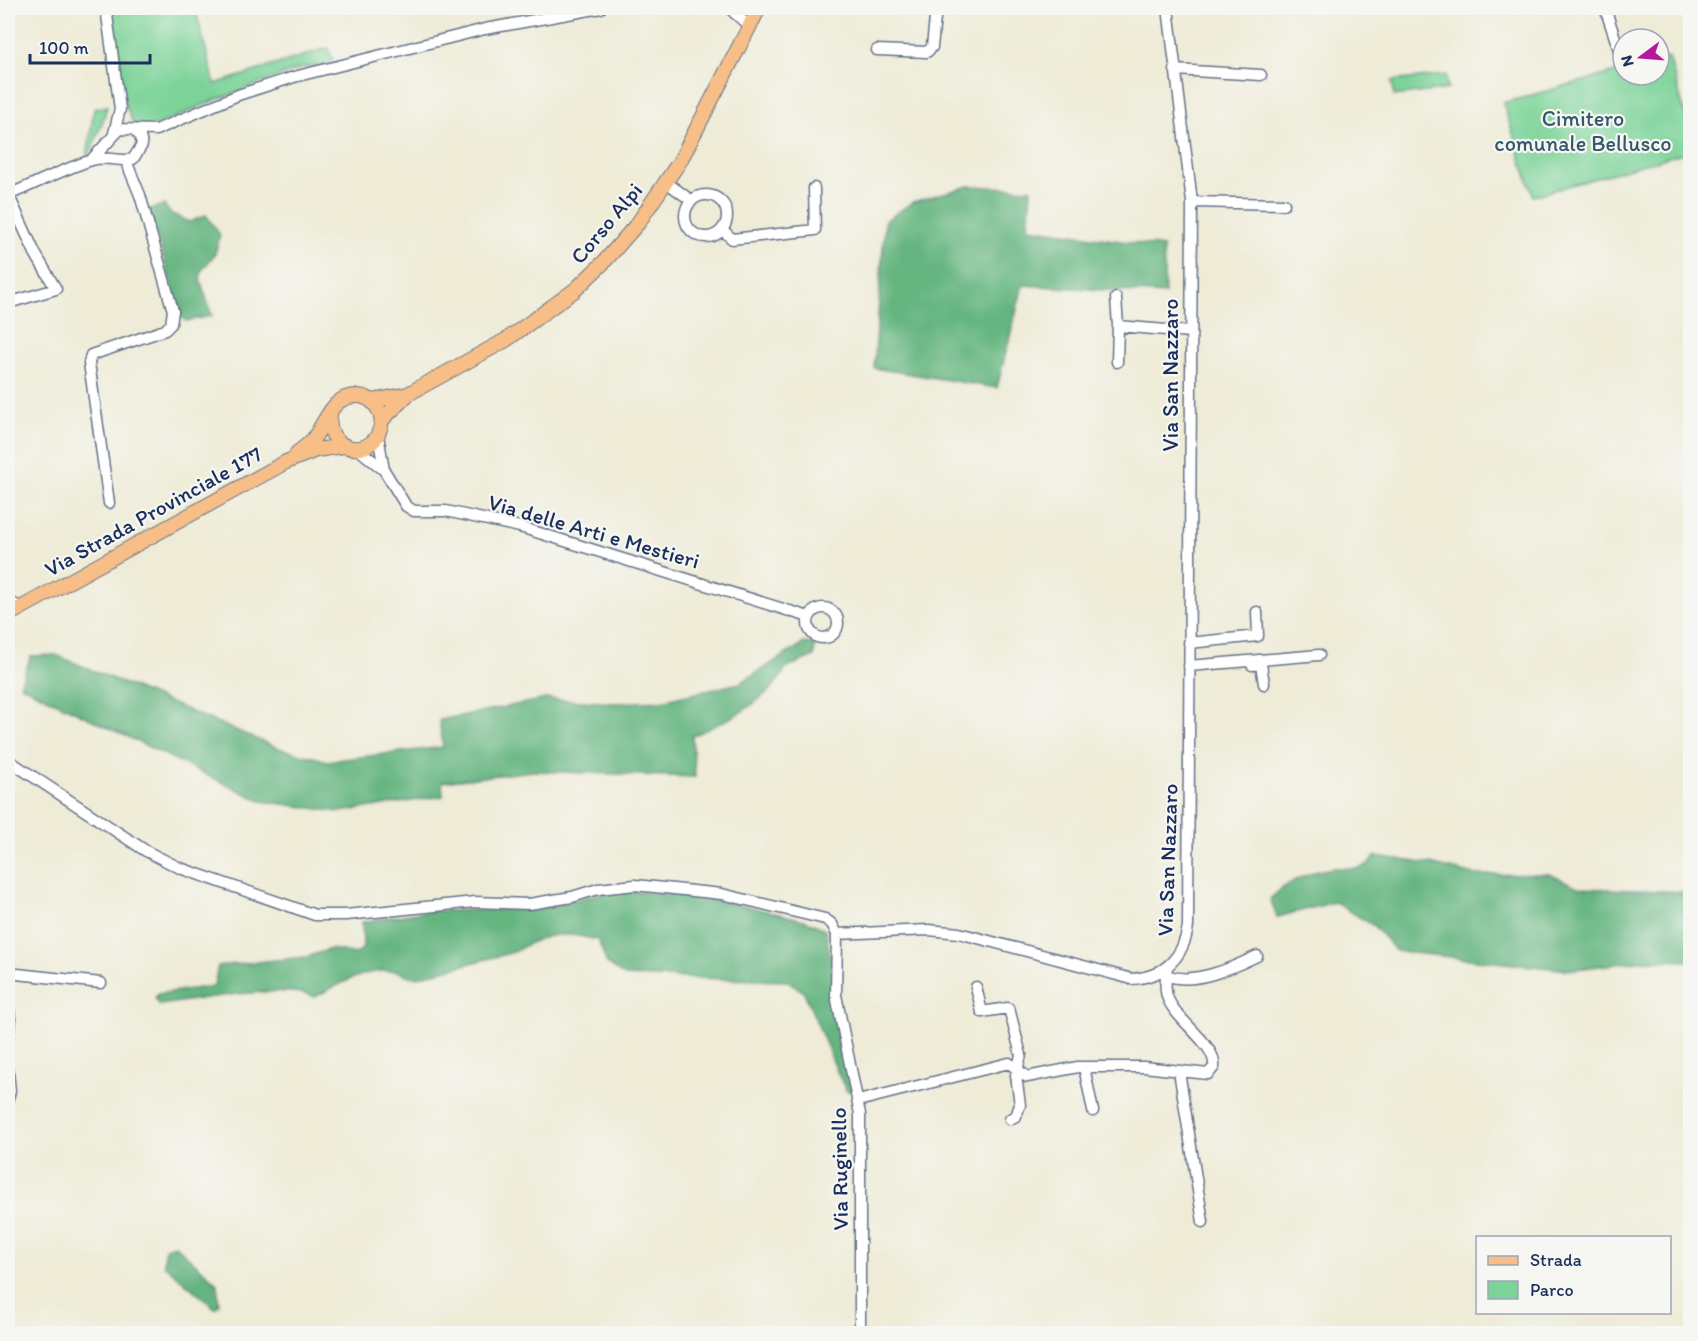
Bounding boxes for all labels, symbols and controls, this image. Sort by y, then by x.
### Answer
scale bar [30,27,150,65]
north arrow [1611,27,1671,87]
text: 100 m [39,37,89,59]
text: N [1616,53,1638,69]
park label: Cimitero comunale Bellusco [1494,105,1672,157]
street label: Corso Alpi [565,177,648,269]
street label: Via San Nazzaro [1157,299,1184,451]
street label: Via Strada Provinciale 177 [40,440,267,582]
street label: Via delle Arti e Mestieri [485,488,703,575]
street label: Via San Nazzaro [1151,783,1184,937]
street label: Via Ruginello [825,1107,854,1231]
legend [1476,1236,1671,1314]
text: Strada [1530,1249,1582,1271]
text: Parco [1530,1279,1574,1301]

